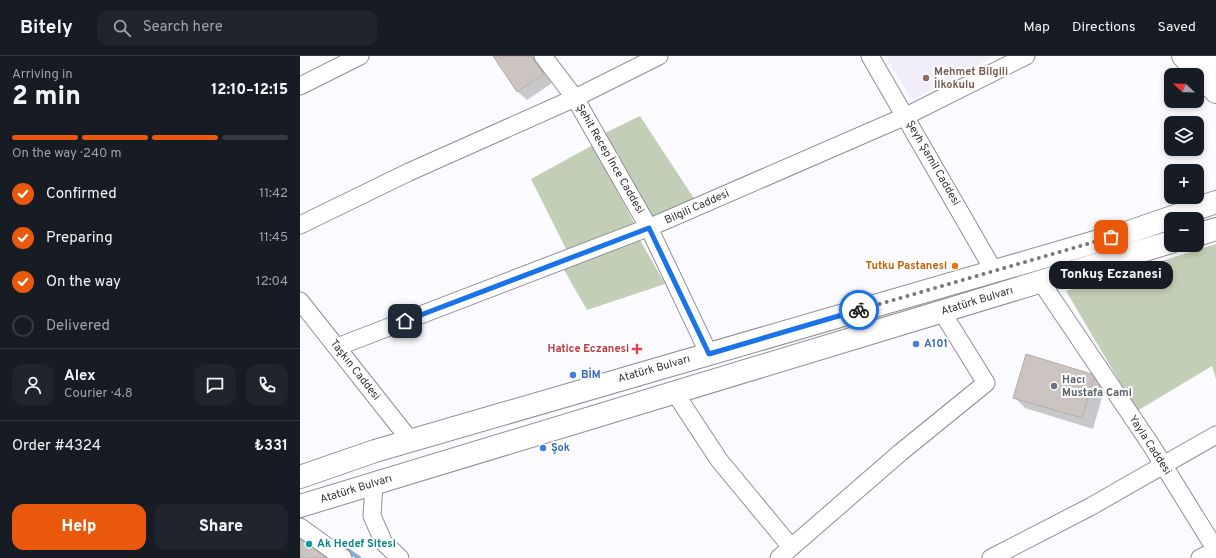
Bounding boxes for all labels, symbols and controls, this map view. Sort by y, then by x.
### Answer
search box [97,10,377,46]
text: Bitely [20,16,73,40]
icon: search [111,17,133,39]
text: Search here [143,18,223,37]
text: Map [1024,19,1050,36]
text: Directions [1072,19,1136,36]
text: Saved [1158,19,1196,36]
place label: Mehmet Bilgili İlkokulu [934,65,1008,92]
text: Arriving in [12,67,73,83]
north arrow [1164,68,1204,108]
map controls [1164,68,1204,252]
marker: Mehmet Bilgili İlkokulu [921,73,931,83]
text: 2 min [12,81,81,114]
text: 12:10–12:15 [211,81,288,100]
street label: Şehit Recep İnce Caddesi [573,101,648,216]
button: layers [1164,116,1204,156]
street label: Şeyh Şamil Caddesi [903,118,963,208]
text: On the way · 240 m [12,146,121,162]
button: + [1164,164,1204,204]
icon: check [12,183,34,205]
text: Confirmed [46,185,117,204]
text: 11:42 [259,186,288,202]
street label: Bilgili Caddesi [662,187,732,227]
button: − [1164,212,1204,252]
pin [1094,220,1128,254]
icon: bag [1100,226,1122,248]
icon: check [12,227,34,249]
text: Preparing [46,229,113,248]
text: 11:45 [259,230,288,246]
place label: Tutku Pastanesi [866,259,947,273]
marker: Tutku Pastanesi [950,261,960,271]
callout: Tonkuş Eczanesi [1049,261,1173,289]
text: Tonkuş Eczanesi [1060,267,1162,283]
icon: check [12,271,34,293]
text: On the way [46,273,121,292]
text: 12:04 [256,274,288,290]
street label: Atatürk Bulvarı [939,283,1015,319]
courier [839,290,879,330]
icon: bike [848,299,870,321]
pin [388,304,422,338]
icon: home [394,310,416,332]
text: Delivered [46,317,110,336]
street label: Taşkın Caddesi [327,337,383,403]
place label: A101 [924,337,948,351]
marker: A101 [911,339,921,349]
place label: Hatice Eczanesi [547,342,629,356]
marker: Hatice Eczanesi [632,344,642,354]
street label: Atatürk Bulvarı [616,352,692,386]
button: person [12,364,54,406]
button: chat [194,364,236,406]
button: phone [246,364,288,406]
text: Alex [64,367,96,386]
place label: BİM [581,367,601,382]
marker: BİM [568,370,578,380]
place label: Hacı Mustafa Cami [1062,373,1132,400]
marker: Hacı Mustafa Cami [1049,381,1059,391]
text: Courier · 4.8 [64,386,133,402]
street label: Yayla Caddesi [1126,413,1174,477]
text: Order #4324 [12,437,101,456]
text: ₺331 [254,437,288,456]
place label: Şok [551,441,570,455]
marker: Şok [538,443,548,453]
street label: Atatürk Bulvarı [318,471,394,507]
button: Help [12,504,146,550]
button: Share [154,504,288,550]
place label: Ak Hedef Sitesi [317,537,396,551]
marker: Ak Hedef Sitesi [304,539,314,549]

